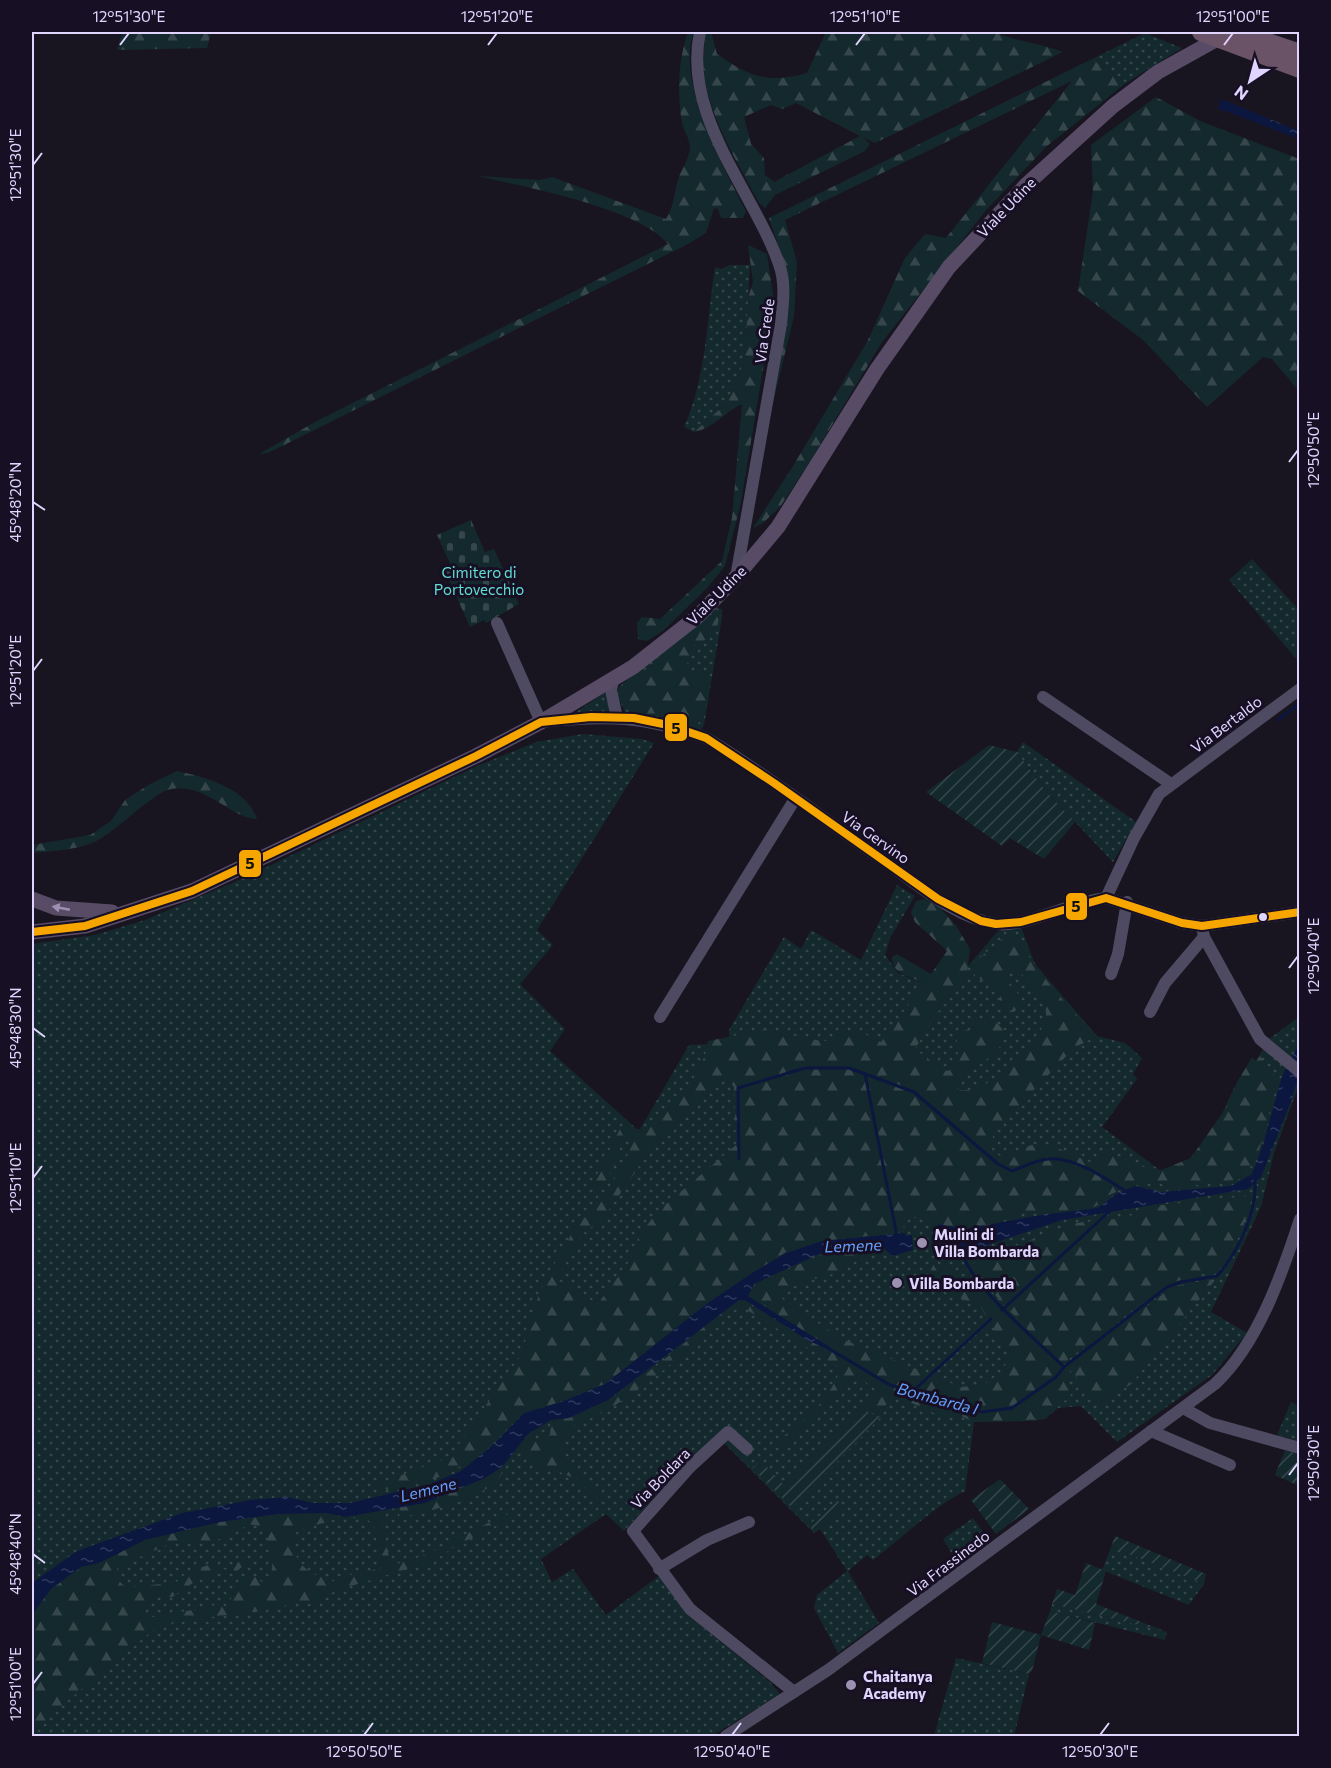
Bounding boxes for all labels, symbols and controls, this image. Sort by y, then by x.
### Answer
text: 12°51'30"E [93,7,165,25]
text: 12°51'20"E [461,7,533,25]
text: 12°51'10"E [830,7,900,25]
text: 12°51'00"E [1196,7,1270,25]
north arrow [1220,51,1280,111]
text: N [1230,82,1251,105]
text: 12°51'30"E [6,129,24,201]
street label: Viale Udine [973,173,1039,241]
street label: Via Crede [751,297,777,365]
text: 12°50'50"E [1304,412,1322,488]
text: 45°48'20"N [6,462,24,542]
street label: Viale Udine [683,562,749,628]
park label: Cimitero di Portovecchio [434,563,524,598]
text: 12°51'20"E [6,635,24,707]
street label: Via Bertaldo [1187,692,1265,756]
line badge: 5 [664,713,688,742]
text: 5 [671,718,681,737]
street label: Via Gervino [839,807,913,867]
line badge: 5 [238,849,262,878]
text: 5 [245,853,255,872]
line badge: 5 [1065,892,1088,921]
text: 5 [1071,896,1081,915]
one-way arrow [51,904,70,913]
unlabelled marker [1257,911,1269,923]
text: 12°50'40"E [1304,918,1322,994]
text: 45°48'30"N [6,987,24,1069]
text: 12°51'10"E [6,1143,24,1213]
place label: Mulini di Villa Bombarda [934,1225,1039,1260]
water label: Lemene [824,1234,883,1255]
marker: Mulini di Villa Bombarda [915,1236,929,1250]
place label: Villa Bombarda [909,1274,1014,1292]
marker: Villa Bombarda [890,1276,904,1290]
water label: Bombarda I [895,1378,981,1418]
text: 12°50'30"E [1304,1425,1322,1501]
street label: Via Boldara [627,1444,693,1512]
water label: Lemene [398,1473,459,1505]
text: 45°48'40"N [6,1513,24,1595]
street label: Via Frassinedo [903,1526,993,1600]
text: 12°51'00"E [6,1647,24,1721]
place label: Chaitanya Academy [863,1667,933,1702]
marker: Chaitanya Academy [844,1678,858,1692]
text: 12°50'50"E [326,1742,402,1760]
text: 12°50'40"E [694,1742,770,1760]
text: 12°50'30"E [1062,1742,1138,1760]

